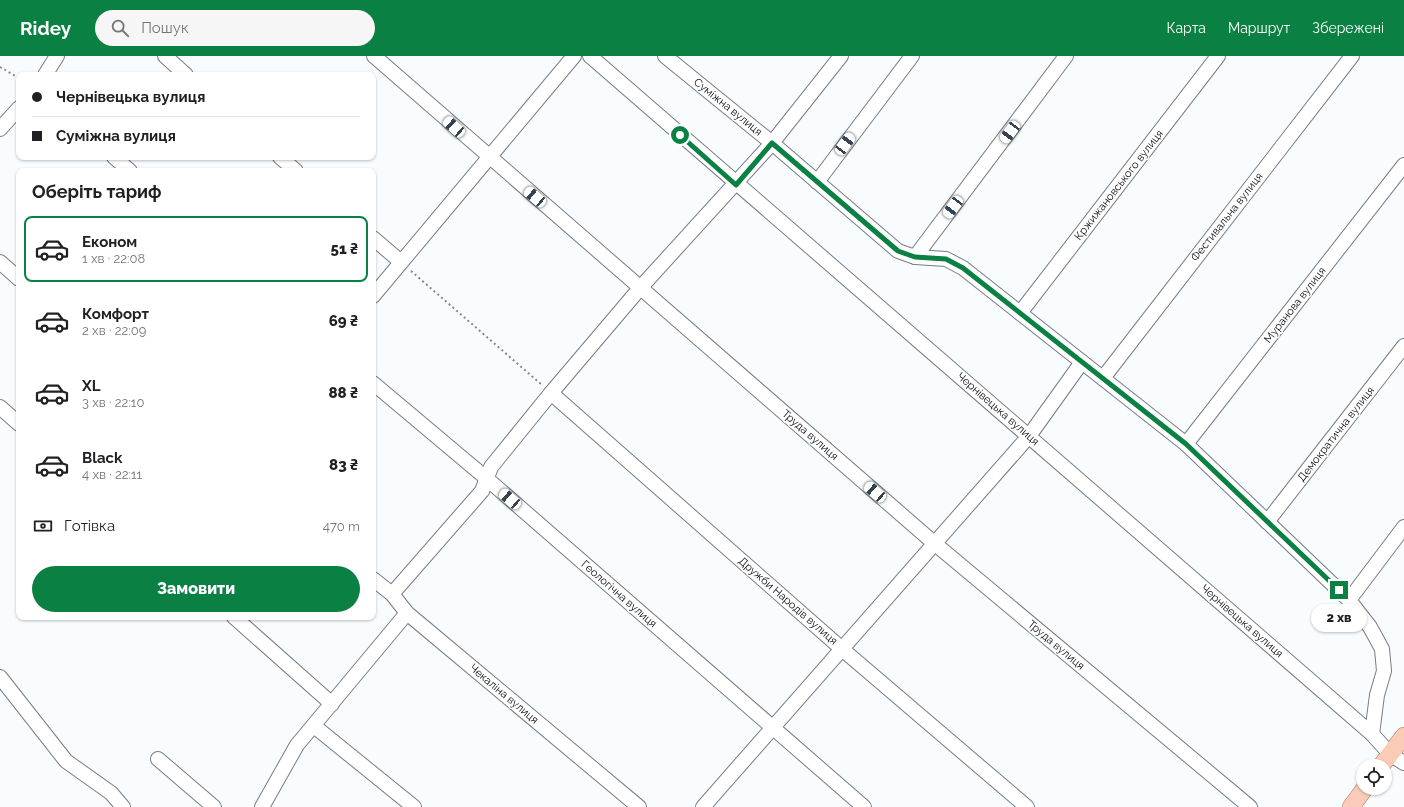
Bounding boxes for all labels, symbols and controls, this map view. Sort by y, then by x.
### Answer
search box [95,10,375,46]
text: Ridey [20,17,71,39]
icon: search [109,17,131,39]
text: Пошук [141,19,189,37]
text: Карта [1167,20,1206,36]
text: Маршрут [1228,20,1290,36]
text: Збережені [1312,20,1384,36]
street label: Суміжна вулиця [691,75,765,139]
text: Чернівецька вулиця [56,88,205,106]
car [441,115,467,139]
car [998,119,1022,145]
route start [671,126,689,144]
text: Суміжна вулиця [56,127,176,145]
street label: Кржижановського вулиця [1072,127,1166,243]
car [833,131,857,157]
street label: Фестивальна вулиця [1188,170,1266,264]
text: Оберіть тариф [32,181,162,202]
car [522,185,548,209]
car [941,194,965,220]
icon: car [34,231,70,267]
text: Економ [82,233,137,251]
text: 51 ₴ [331,240,358,258]
text: 1 хв · 22:08 [82,251,145,266]
street label: Муранова вулиця [1261,264,1329,346]
icon: car [34,303,70,339]
text: Комфорт [82,305,149,323]
text: 69 ₴ [329,312,358,330]
text: 2 хв · 22:09 [82,323,146,338]
street label: Чернівецька вулиця [954,370,1042,448]
icon: car [34,375,70,411]
text: XL [82,377,100,395]
text: 88 ₴ [329,384,358,402]
street label: Демократична вулиця [1295,384,1377,484]
text: 3 хв · 22:10 [82,395,144,410]
street label: Труда вулиця [779,407,841,463]
icon: car [34,447,70,483]
text: Black [82,449,122,467]
text: 83 ₴ [329,456,358,474]
text: 4 хв · 22:11 [82,467,142,482]
car [862,480,888,504]
car [497,487,523,511]
icon: cash [32,515,54,537]
text: Готівка [64,517,115,535]
text: 470 m [323,519,360,534]
street label: Дружби Народів вулиця [736,554,840,648]
street label: Геологічна вулиця [579,558,659,630]
button: Замовити [32,566,360,612]
route end [1330,581,1348,599]
street label: Чернівецька вулиця [1198,582,1286,660]
callout: 2 хв [1311,604,1367,632]
text: 2 хв [1326,610,1352,625]
street label: Труда вулиця [1025,617,1087,673]
street label: Чекаліна вулиця [467,661,541,727]
map controls [1356,759,1392,795]
button: locate [1356,759,1392,795]

